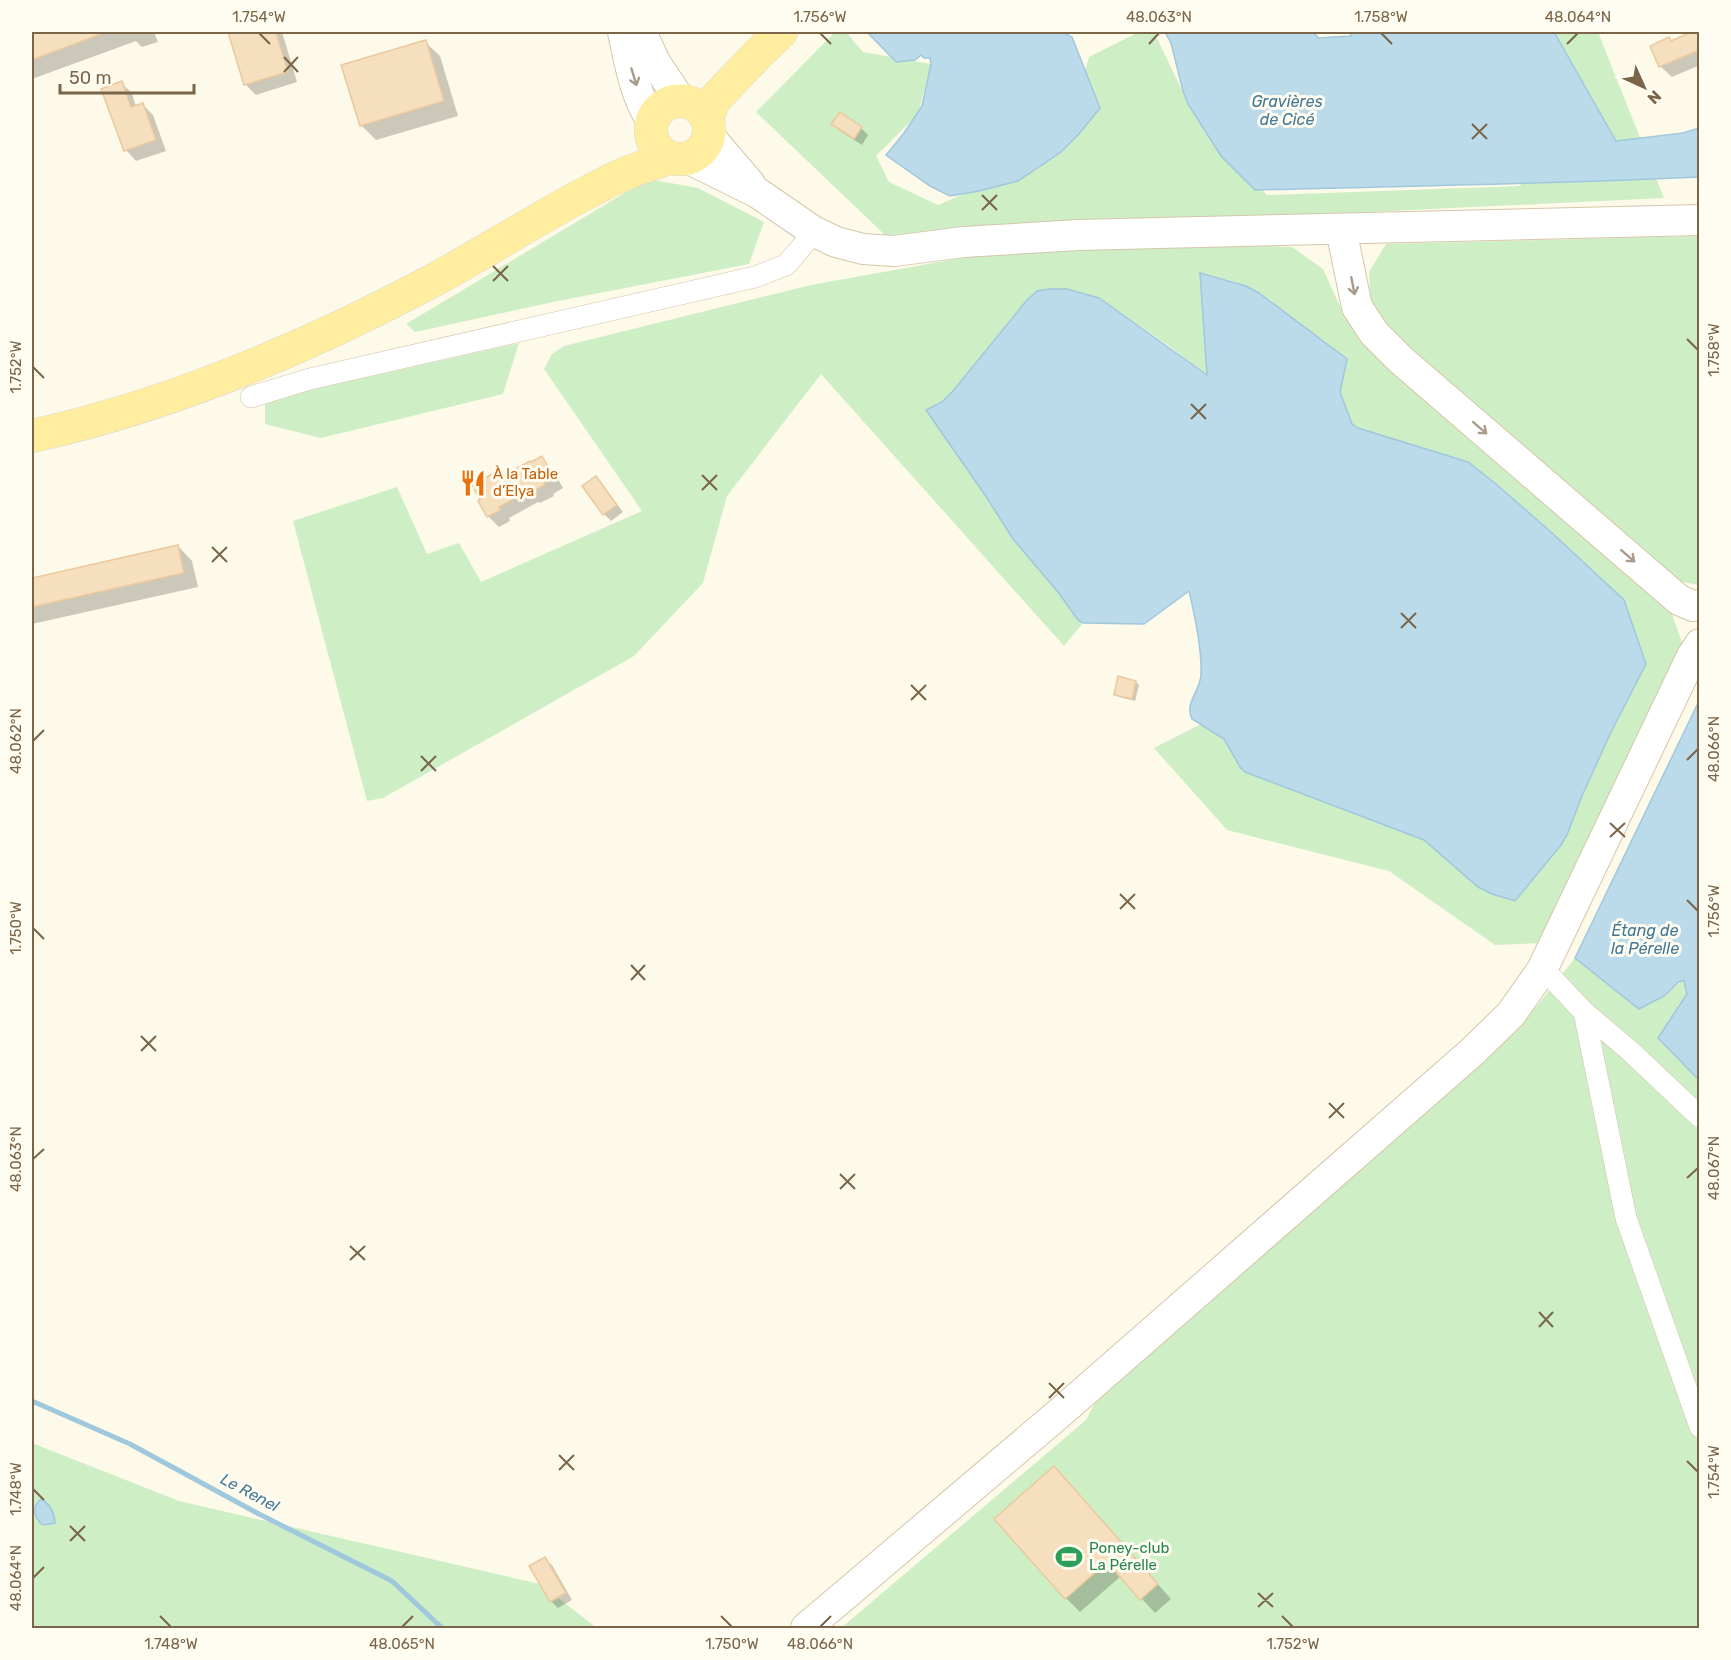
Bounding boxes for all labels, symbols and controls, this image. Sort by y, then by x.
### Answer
text: 1.754°W [232,8,286,26]
text: 1.756°W [793,8,847,26]
text: 48.063°N [1126,8,1192,26]
text: 1.758°W [1354,8,1408,26]
text: 48.064°N [1545,8,1611,26]
scale bar [60,57,194,95]
north arrow [1614,57,1674,117]
text: 50 m [69,67,112,89]
one-way arrow [629,67,640,86]
text: N [1643,86,1665,108]
water label: Gravières de Cicé [1251,92,1323,129]
one-way arrow [1348,276,1359,296]
text: 1.758°W [1705,323,1723,377]
text: 1.752°W [7,341,25,394]
one-way arrow [1472,421,1487,435]
place label: À la Table d’Elya [493,465,558,500]
restaurant icon: À la Table d’Elya [458,468,488,498]
one-way arrow [1620,549,1636,562]
text: 48.062°N [7,708,25,774]
text: 48.066°N [1705,716,1723,782]
text: 1.756°W [1705,884,1723,938]
text: 1.750°W [7,901,25,955]
water label: Étang de la Pérelle [1611,921,1679,958]
text: 48.063°N [7,1126,25,1192]
text: 48.067°N [1705,1136,1723,1200]
text: 1.754°W [1705,1445,1723,1499]
text: 1.748°W [7,1462,25,1516]
water label: Le Renel [217,1469,283,1516]
place label: Poney-club La Pérelle [1089,1539,1169,1574]
sports icon: Poney-club La Pérelle [1054,1542,1084,1572]
text: 48.064°N [7,1545,25,1611]
text: 1.748°W [144,1635,198,1653]
text: 48.065°N [369,1635,435,1653]
text: 1.750°W [705,1635,759,1653]
text: 48.066°N [787,1635,853,1653]
text: 1.752°W [1267,1635,1320,1653]

